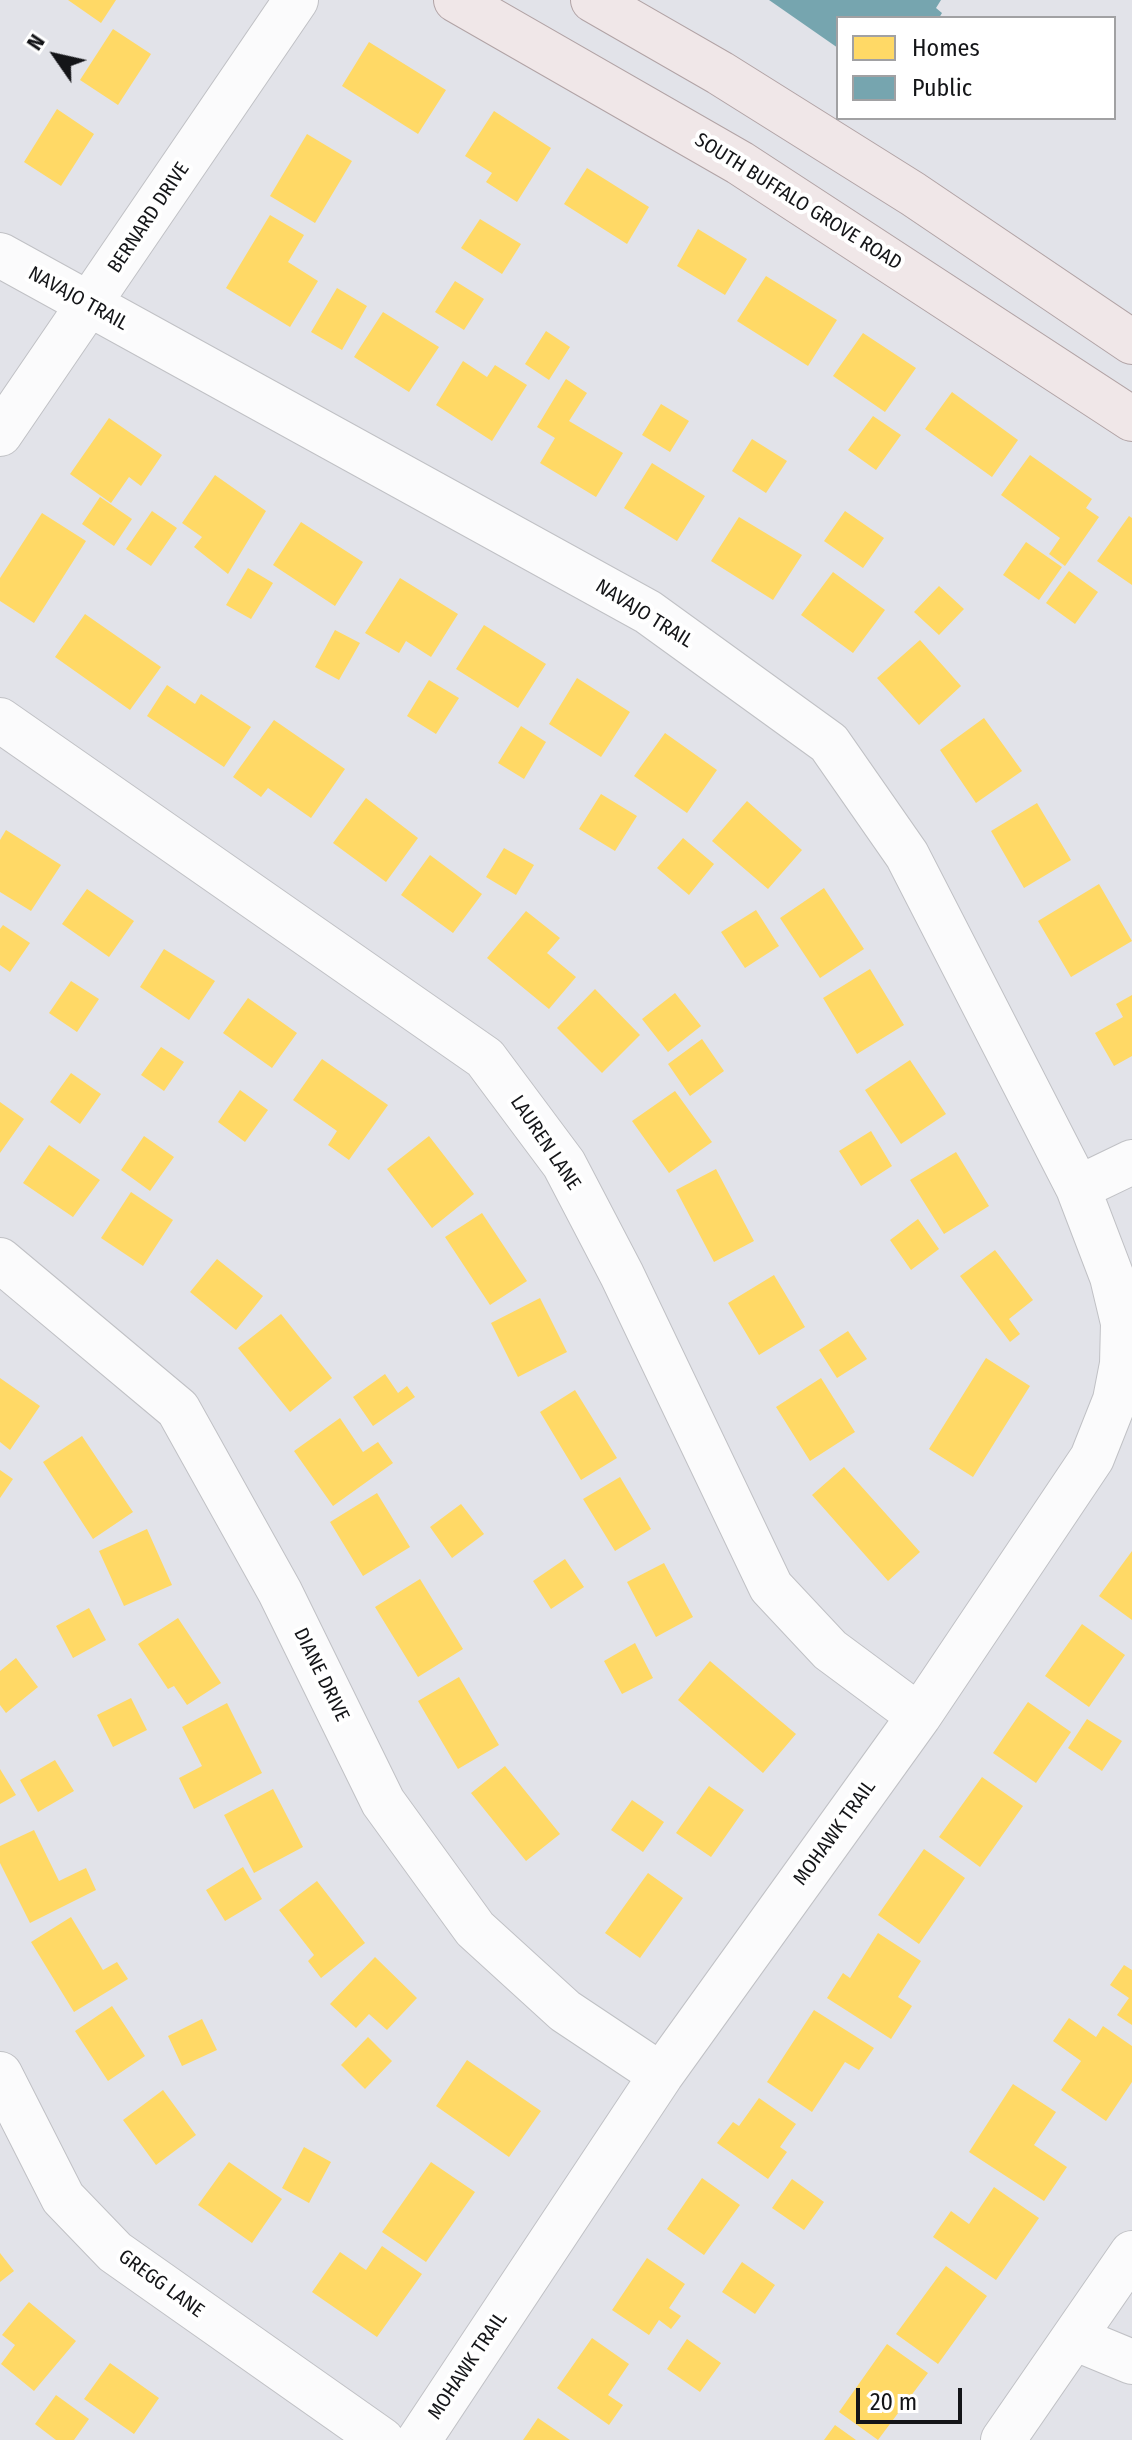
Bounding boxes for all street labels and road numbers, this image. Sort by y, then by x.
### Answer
street label: SOUTH BUFFALO GROVE ROAD [690,128,906,276]
street label: BERNARD DRIVE [103,158,195,278]
street label: NAVAJO TRAIL [24,262,132,336]
street label: NAVAJO TRAIL [591,575,697,653]
street label: LAUREN LANE [505,1091,585,1195]
street label: DIANE DRIVE [288,1624,354,1726]
street label: MOHAWK TRAIL [789,1776,881,1890]
street label: GREGG LANE [113,2245,209,2323]
street label: MOHAWK TRAIL [423,2308,513,2424]

